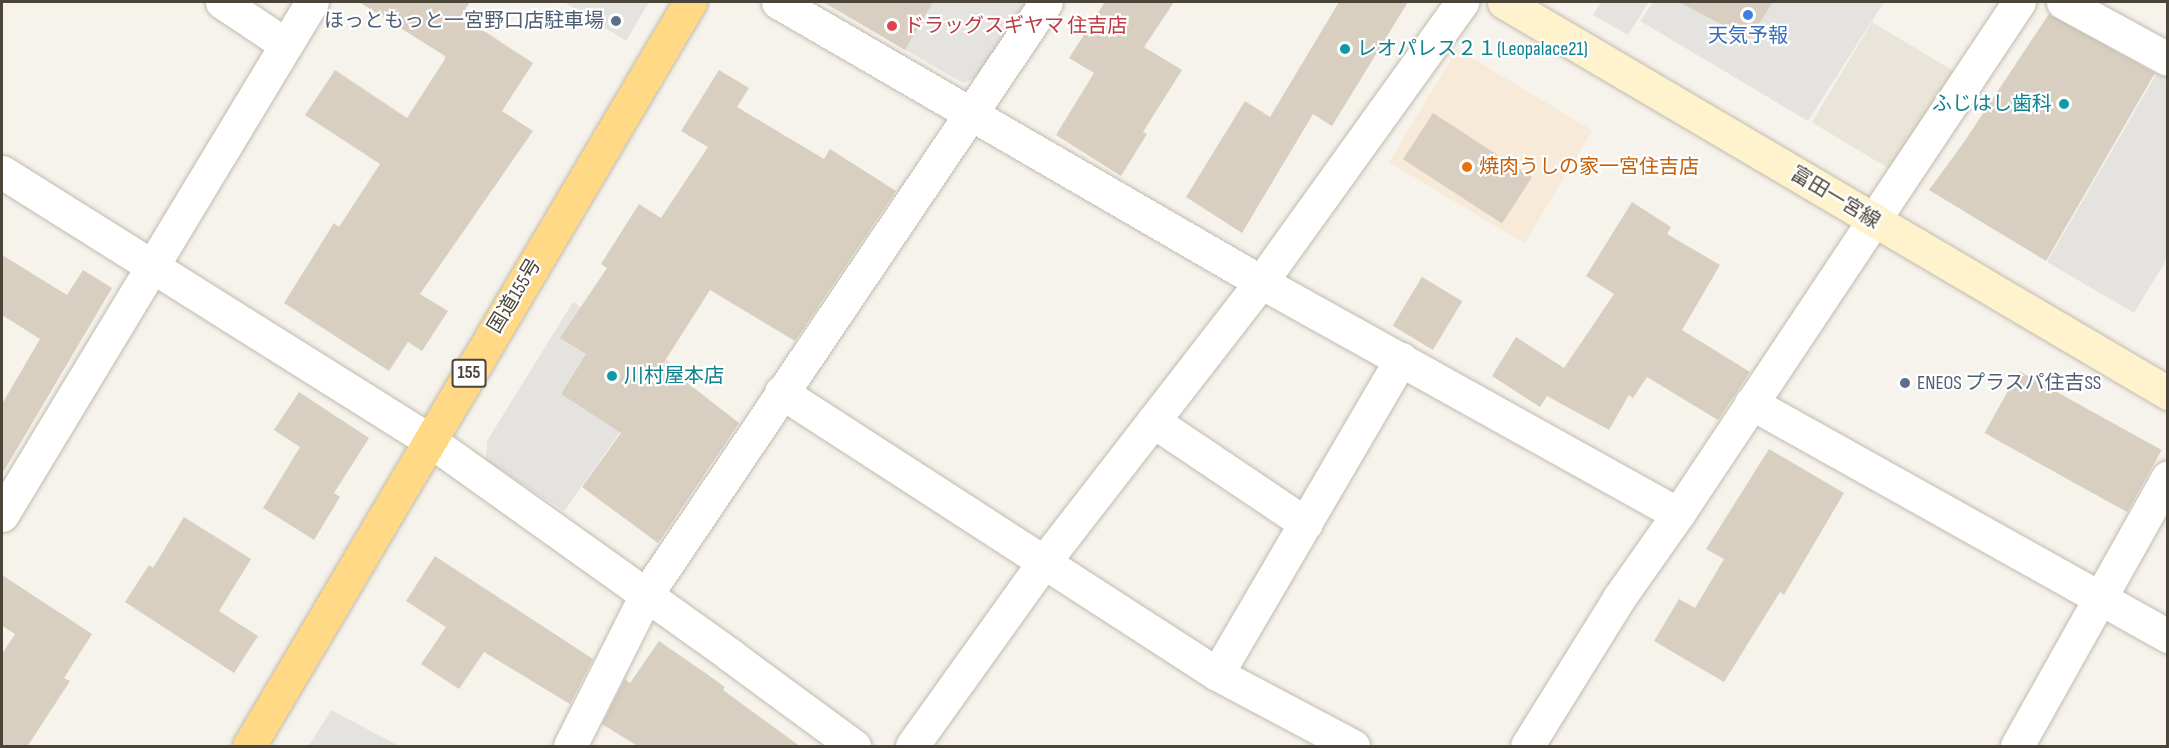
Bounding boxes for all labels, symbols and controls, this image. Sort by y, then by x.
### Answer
marker: 天気予報 [1741,8,1755,22]
place label: ほっともっと一宮野口店駐車場 [324,9,604,33]
marker: ほっともっと一宮野口店駐車場 [609,14,623,28]
place label: ドラッグスギヤマ 住吉店 [904,14,1127,38]
marker: ドラッグスギヤマ 住吉店 [885,19,899,33]
place label: 天気予報 [1708,24,1788,48]
place label: レオパレス２１(Leopalace21) [1357,37,1588,61]
marker: レオパレス２１(Leopalace21) [1338,42,1352,56]
place label: ふじはし歯科 [1932,92,2052,116]
marker: ふじはし歯科 [2057,97,2071,111]
place label: 焼肉うしの家一宮住吉店 [1479,155,1699,179]
marker: 焼肉うしの家一宮住吉店 [1460,160,1474,174]
street label: 富田一宮線 [1786,162,1884,234]
street label: 国道155号 [483,254,547,338]
road number: 155 [451,358,487,388]
place label: 川村屋本店 [624,364,724,388]
marker: 川村屋本店 [605,369,619,383]
place label: ENEOS プラスパ住吉SS [1917,371,2102,395]
marker: ENEOS プラスパ住吉SS [1898,376,1912,390]

